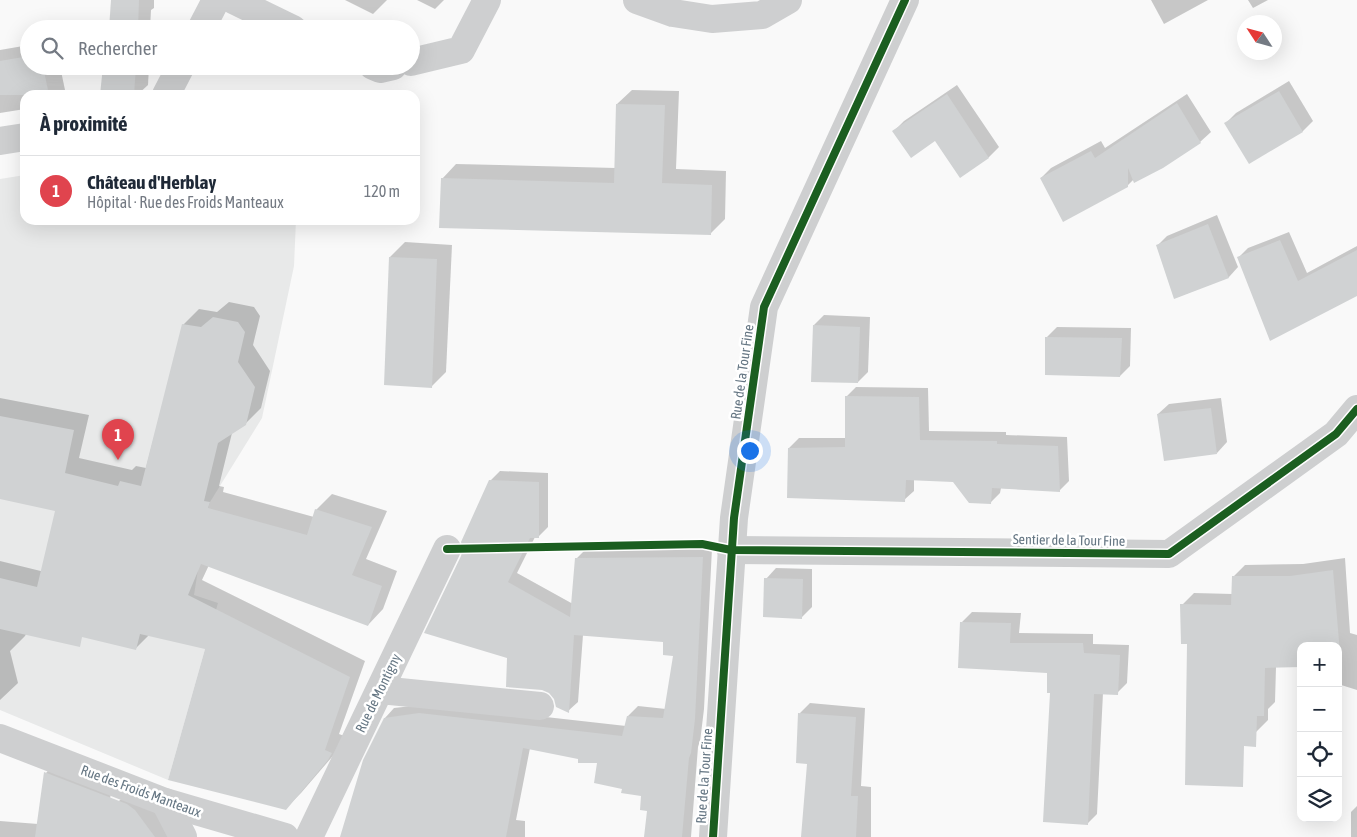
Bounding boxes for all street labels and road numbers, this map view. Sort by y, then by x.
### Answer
street label: Rue de la Tour Fine [727,323,757,421]
street label: Sentier de la Tour Fine [1013,531,1125,549]
street label: Rue de Montigny [352,651,404,735]
street label: Rue de la Tour Fine [693,728,715,824]
street label: Rue des Froids Manteaux [79,762,204,820]

